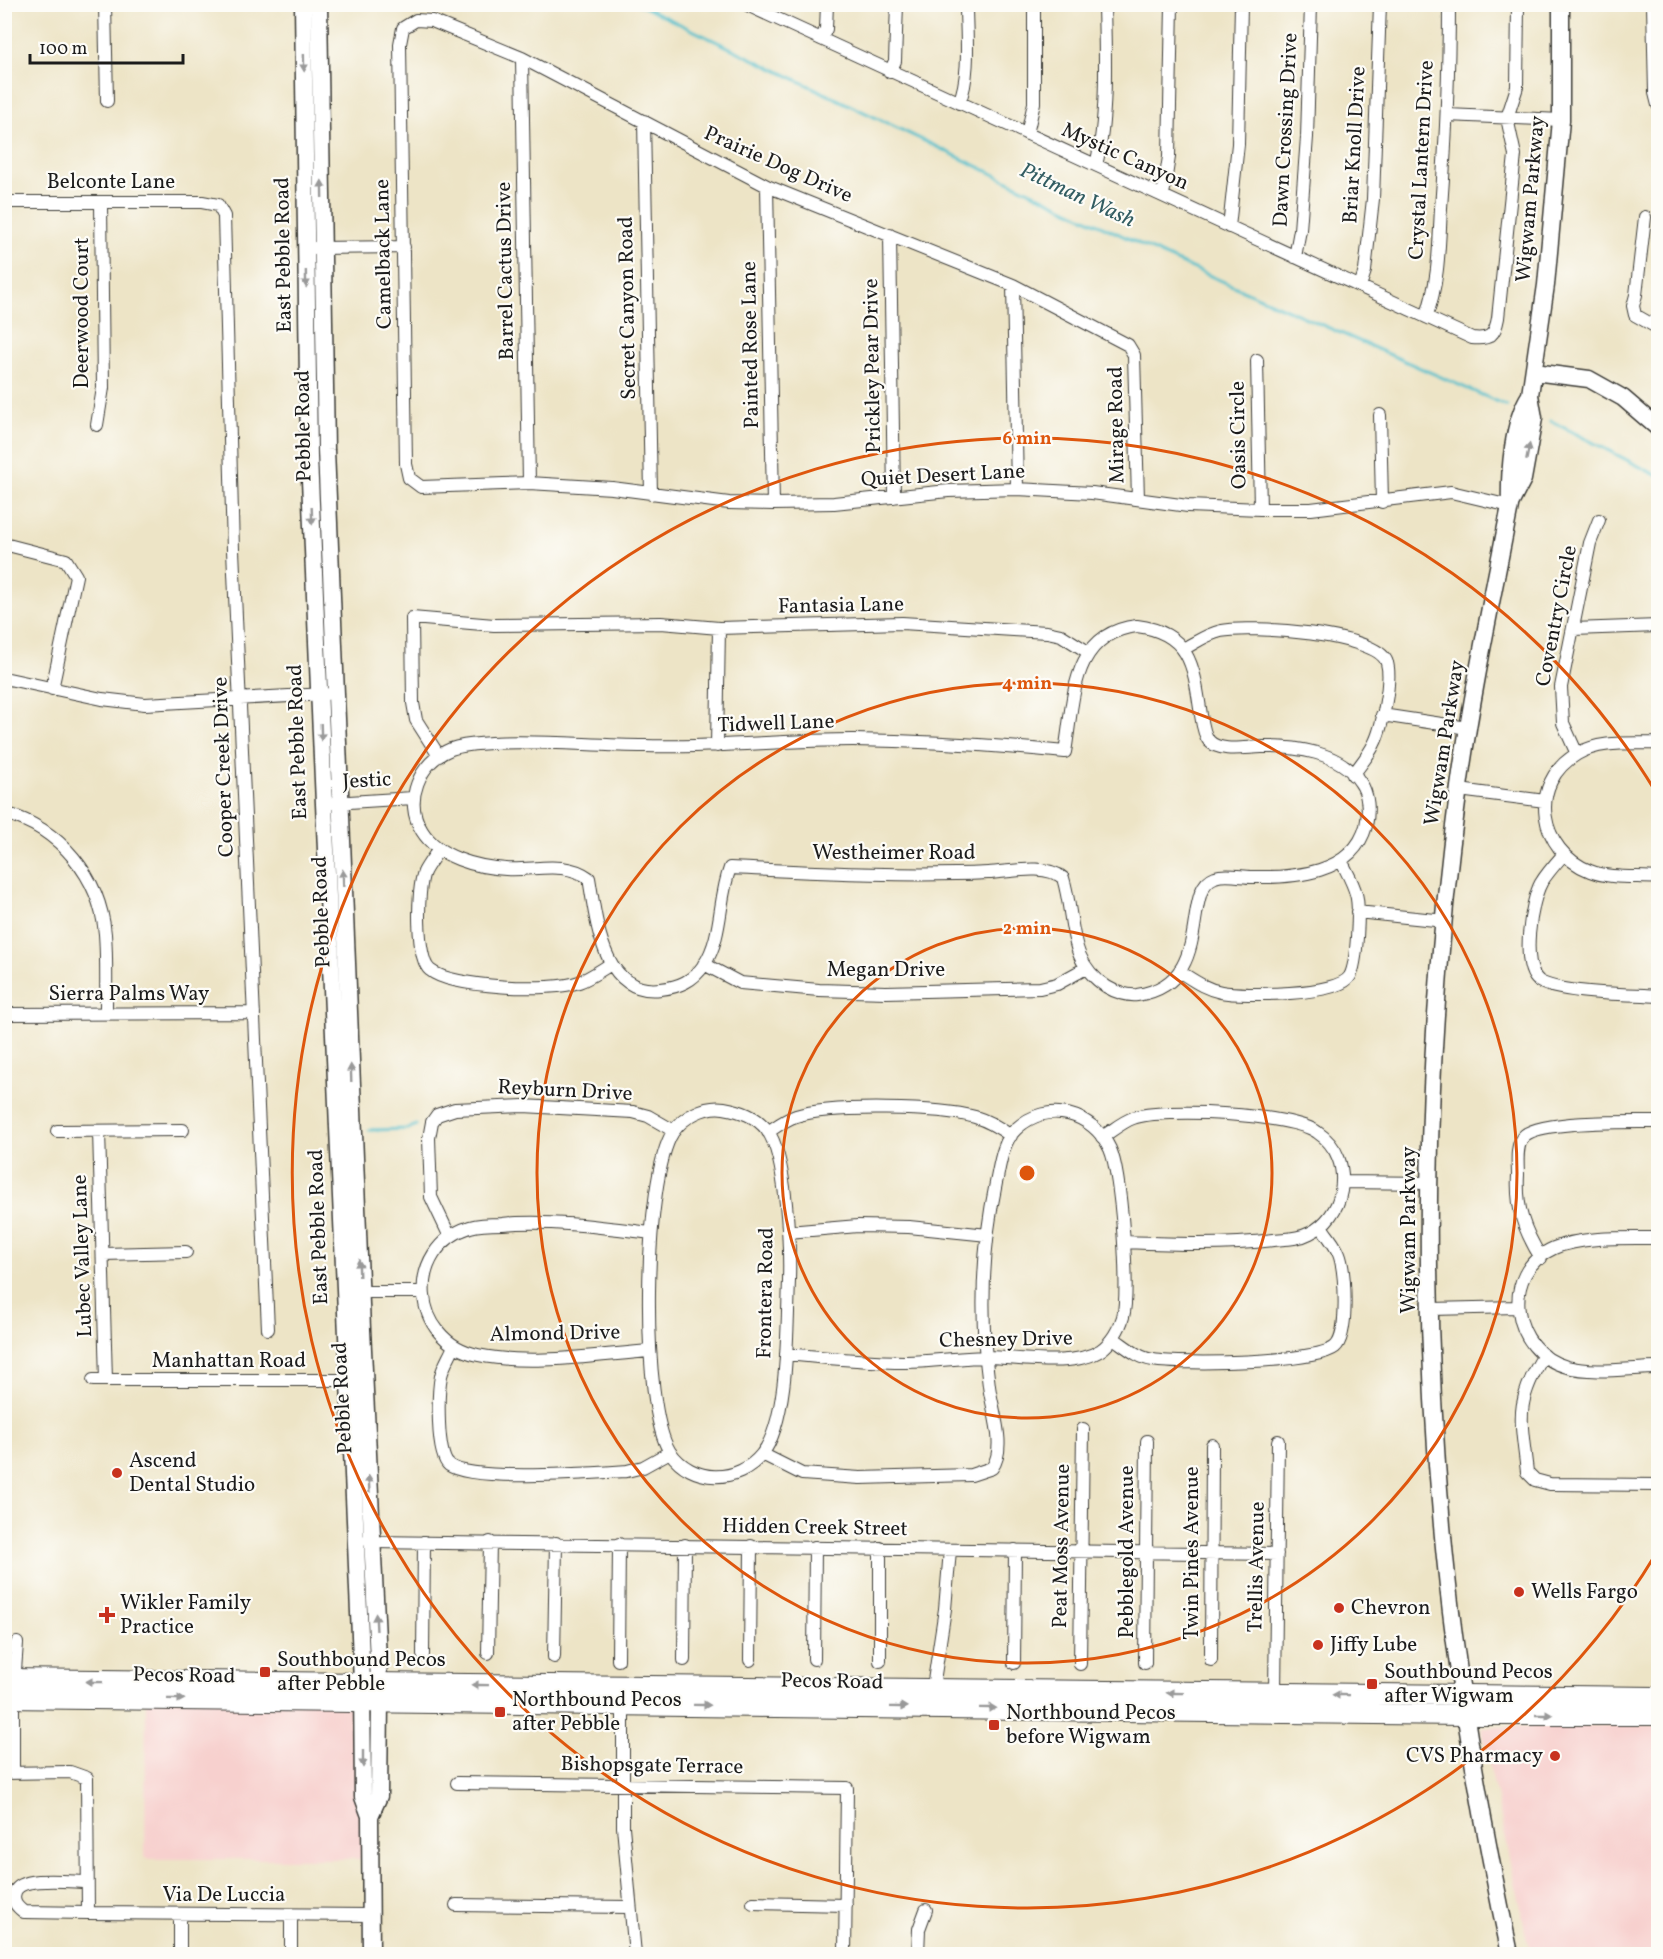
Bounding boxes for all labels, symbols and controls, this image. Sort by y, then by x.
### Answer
scale bar [30,27,183,65]
street label: Dawn Crossing Drive [1266,32,1306,228]
text: 100 m [39,37,88,62]
one-way arrow [299,53,309,72]
street label: Crystal Lantern Drive [1402,59,1442,261]
street label: Briar Knoll Drive [1336,66,1374,224]
street label: Wigwam Parkway [1509,114,1553,284]
street label: Mystic Canyon [1057,116,1193,198]
street label: Prairie Dog Drive [699,119,857,211]
water label: Pittman Wash [1014,156,1140,236]
street label: Belconte Lane [47,168,175,197]
street label: East Pebble Road [268,177,300,333]
street label: Camelback Lane [368,179,400,329]
one-way arrow [317,180,327,199]
street label: Barrel Cactus Drive [490,181,522,361]
street label: Secret Canyon Road [612,216,644,400]
street label: Deerwood Court [68,237,97,389]
street label: Painted Rose Lane [735,261,767,429]
one-way arrow [302,269,311,288]
street label: Prickley Pear Drive [857,278,889,454]
street label: Mirage Road [1101,366,1133,484]
street label: Pebble Road [289,370,319,482]
street label: Oasis Circle [1224,381,1254,489]
text: 6 min [1002,427,1052,452]
one-way arrow [1524,442,1533,461]
street label: Quiet Desert Lane [860,457,1026,495]
one-way arrow [307,506,316,525]
street label: Coventry Circle [1529,543,1585,689]
street label: Fantasia Lane [778,590,904,622]
street label: Wigwam Parkway [1418,657,1473,828]
street label: East Pebble Road [281,664,315,820]
text: 4 min [1002,672,1052,697]
street label: Cooper Creek Drive [206,676,242,858]
street label: Tidwell Lane [717,707,835,741]
one-way arrow [316,722,325,741]
street label: Jestic [342,765,392,797]
street label: Westheimer Road [812,839,976,868]
street label: Pebble Road [306,855,338,969]
one-way arrow [339,869,348,888]
text: 2 min [1003,917,1051,942]
street label: Megan Drive [827,956,945,985]
street label: Sierra Palms Way [49,980,210,1009]
one-way arrow [347,1064,356,1083]
street label: Reyburn Drive [497,1073,633,1109]
street label: Wigwam Parkway [1395,1146,1424,1314]
street label: East Pebble Road [302,1149,336,1305]
centre of rings [1017,1163,1037,1183]
street label: Lubec Valley Lane [66,1174,100,1338]
street label: Frontera Road [750,1227,782,1359]
one-way arrow [355,1259,364,1278]
street label: Almond Drive [489,1318,621,1350]
street label: Chesney Drive [939,1324,1073,1356]
street label: Pebble Road [326,1341,360,1455]
street label: Manhattan Road [152,1347,306,1376]
place label: Ascend Dental Studio [129,1447,255,1500]
street label: Peat Moss Avenue [1046,1463,1078,1629]
street label: Pebblegold Avenue [1113,1465,1142,1639]
marker: Ascend Dental Studio [110,1466,124,1480]
street label: Twin Pines Avenue [1178,1466,1207,1640]
one-way arrow [365,1474,374,1493]
street label: Trellis Avenue [1241,1501,1273,1633]
street label: Hidden Creek Street [722,1512,908,1544]
place label: Wells Fargo [1531,1578,1638,1607]
marker: Wells Fargo [1512,1585,1526,1599]
place label: Wikler Family Practice [120,1589,252,1642]
place label: Chevron [1351,1594,1431,1623]
marker: Chevron [1332,1601,1346,1615]
marker: Wikler Family Practice [98,1606,116,1624]
one-way arrow [372,1612,381,1631]
place label: Jiffy Lube [1330,1631,1417,1660]
marker: Jiffy Lube [1311,1638,1325,1652]
place label: Southbound Pecos after Pebble [277,1646,446,1699]
place label: Southbound Pecos after Wigwam [1384,1658,1553,1711]
street label: Pecos Road [132,1661,236,1691]
marker: Southbound Pecos after Pebble [258,1665,272,1679]
street label: Pecos Road [780,1667,884,1697]
one-way arrow [84,1677,103,1686]
marker: Southbound Pecos after Wigwam [1365,1677,1379,1691]
one-way arrow [471,1680,490,1689]
place label: Northbound Pecos after Pebble [512,1686,682,1739]
one-way arrow [1165,1688,1184,1698]
one-way arrow [1332,1690,1351,1700]
one-way arrow [167,1694,186,1704]
place label: Northbound Pecos before Wigwam [1006,1699,1176,1752]
one-way arrow [693,1700,712,1710]
one-way arrow [889,1702,908,1712]
one-way arrow [979,1704,998,1713]
marker: Northbound Pecos after Pebble [493,1705,507,1719]
one-way arrow [1535,1711,1554,1720]
marker: Northbound Pecos before Wigwam [987,1718,1001,1732]
place label: CVS Pharmacy [1406,1742,1544,1771]
marker: CVS Pharmacy [1548,1749,1562,1763]
one-way arrow [358,1750,368,1769]
street label: Bishopsgate Terrace [560,1750,744,1782]
street label: Via De Luccia [163,1881,285,1910]

